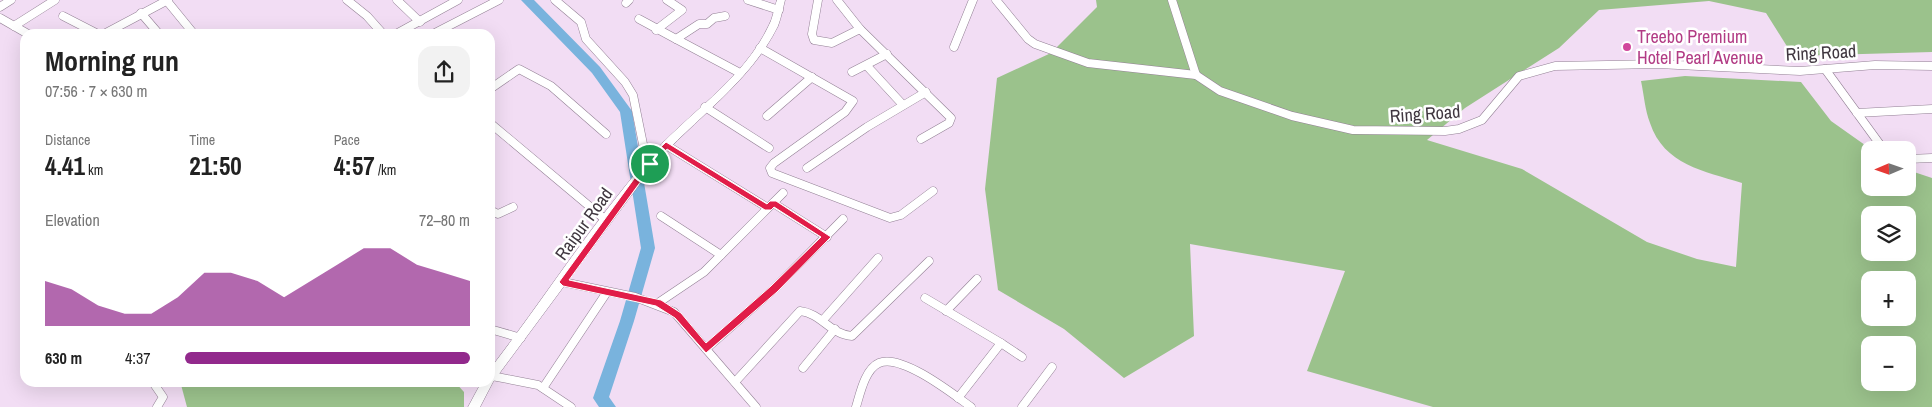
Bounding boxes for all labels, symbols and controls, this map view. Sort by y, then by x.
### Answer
place label: Treebo Premium Hotel Pearl Avenue [1637,24,1763,70]
street label: Ring Road [1785,38,1857,67]
marker: Treebo Premium Hotel Pearl Avenue [1621,41,1633,53]
text: Morning run [45,42,179,80]
button: share [418,46,470,98]
text: 07:56 · 7 × 630 m [45,80,148,102]
street label: Ring Road [1389,99,1461,128]
text: Distance [45,131,90,149]
text: Time [189,131,215,149]
text: Pace [334,131,360,149]
north arrow [1861,141,1916,196]
map controls [1861,141,1916,391]
pin [629,143,671,185]
text: 4.41 [45,149,85,183]
text: 21:50 [189,149,242,183]
text: 4:57 [334,149,375,183]
icon: arrive [636,150,664,178]
text: km [85,161,103,179]
text: /km [375,161,396,179]
street label: Raipur Road [549,183,618,265]
button: layers [1861,206,1916,261]
text: Elevation [45,209,100,231]
text: 72–80 m [419,209,470,231]
button: + [1861,271,1916,326]
button: − [1861,336,1916,391]
text: 630 m [45,347,82,369]
text: 4:37 [125,347,151,369]

